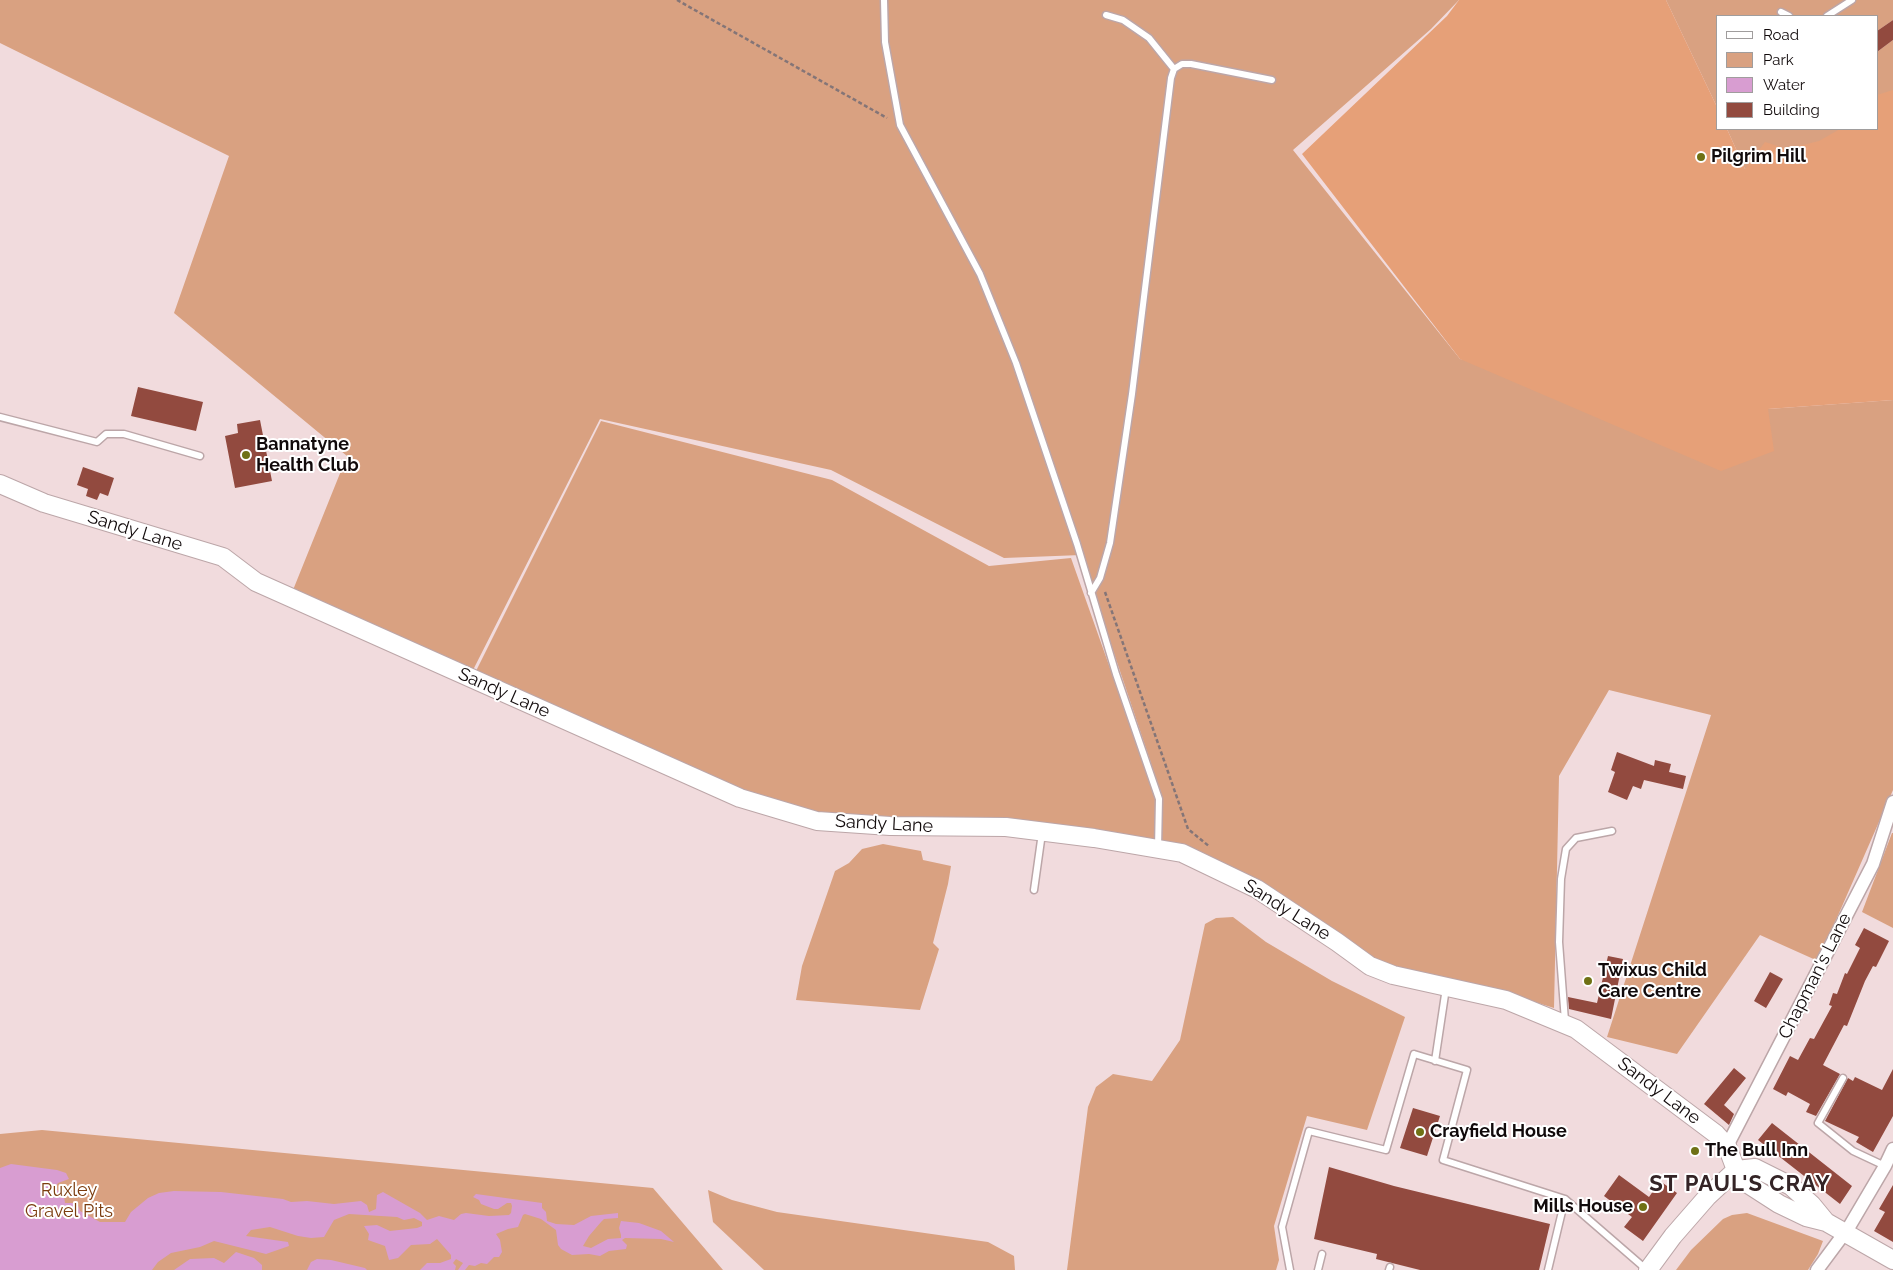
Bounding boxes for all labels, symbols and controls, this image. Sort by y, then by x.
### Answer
legend [1716,15,1878,130]
text: Road [1763,26,1799,44]
text: Park [1763,51,1794,69]
text: Water [1763,76,1805,94]
text: Building [1763,101,1820,119]
place label: Pilgrim Hill [1711,146,1806,168]
marker: Pilgrim Hill [1695,151,1707,163]
place label: Bannatyne Health Club [256,434,359,476]
marker: Bannatyne Health Club [240,449,252,461]
street label: Sandy Lane [85,506,185,556]
street label: Sandy Lane [455,663,553,723]
street label: Sandy Lane [834,811,934,837]
street label: Sandy Lane [1240,875,1334,945]
street label: Chapman's Lane [1774,909,1856,1043]
place label: Twixus Child Care Centre [1598,960,1707,1002]
marker: Twixus Child Care Centre [1582,975,1594,987]
street label: Sandy Lane [1613,1053,1705,1129]
place label: Crayfield House [1430,1121,1567,1143]
marker: Crayfield House [1414,1126,1426,1138]
place label: The Bull Inn [1705,1140,1808,1162]
marker: The Bull Inn [1689,1145,1701,1157]
district label: ST PAUL'S CRAY [1648,1171,1832,1197]
park label: Ruxley Gravel Pits [25,1180,113,1222]
place label: Mills House [1533,1196,1633,1218]
marker: Mills House [1637,1201,1649,1213]

